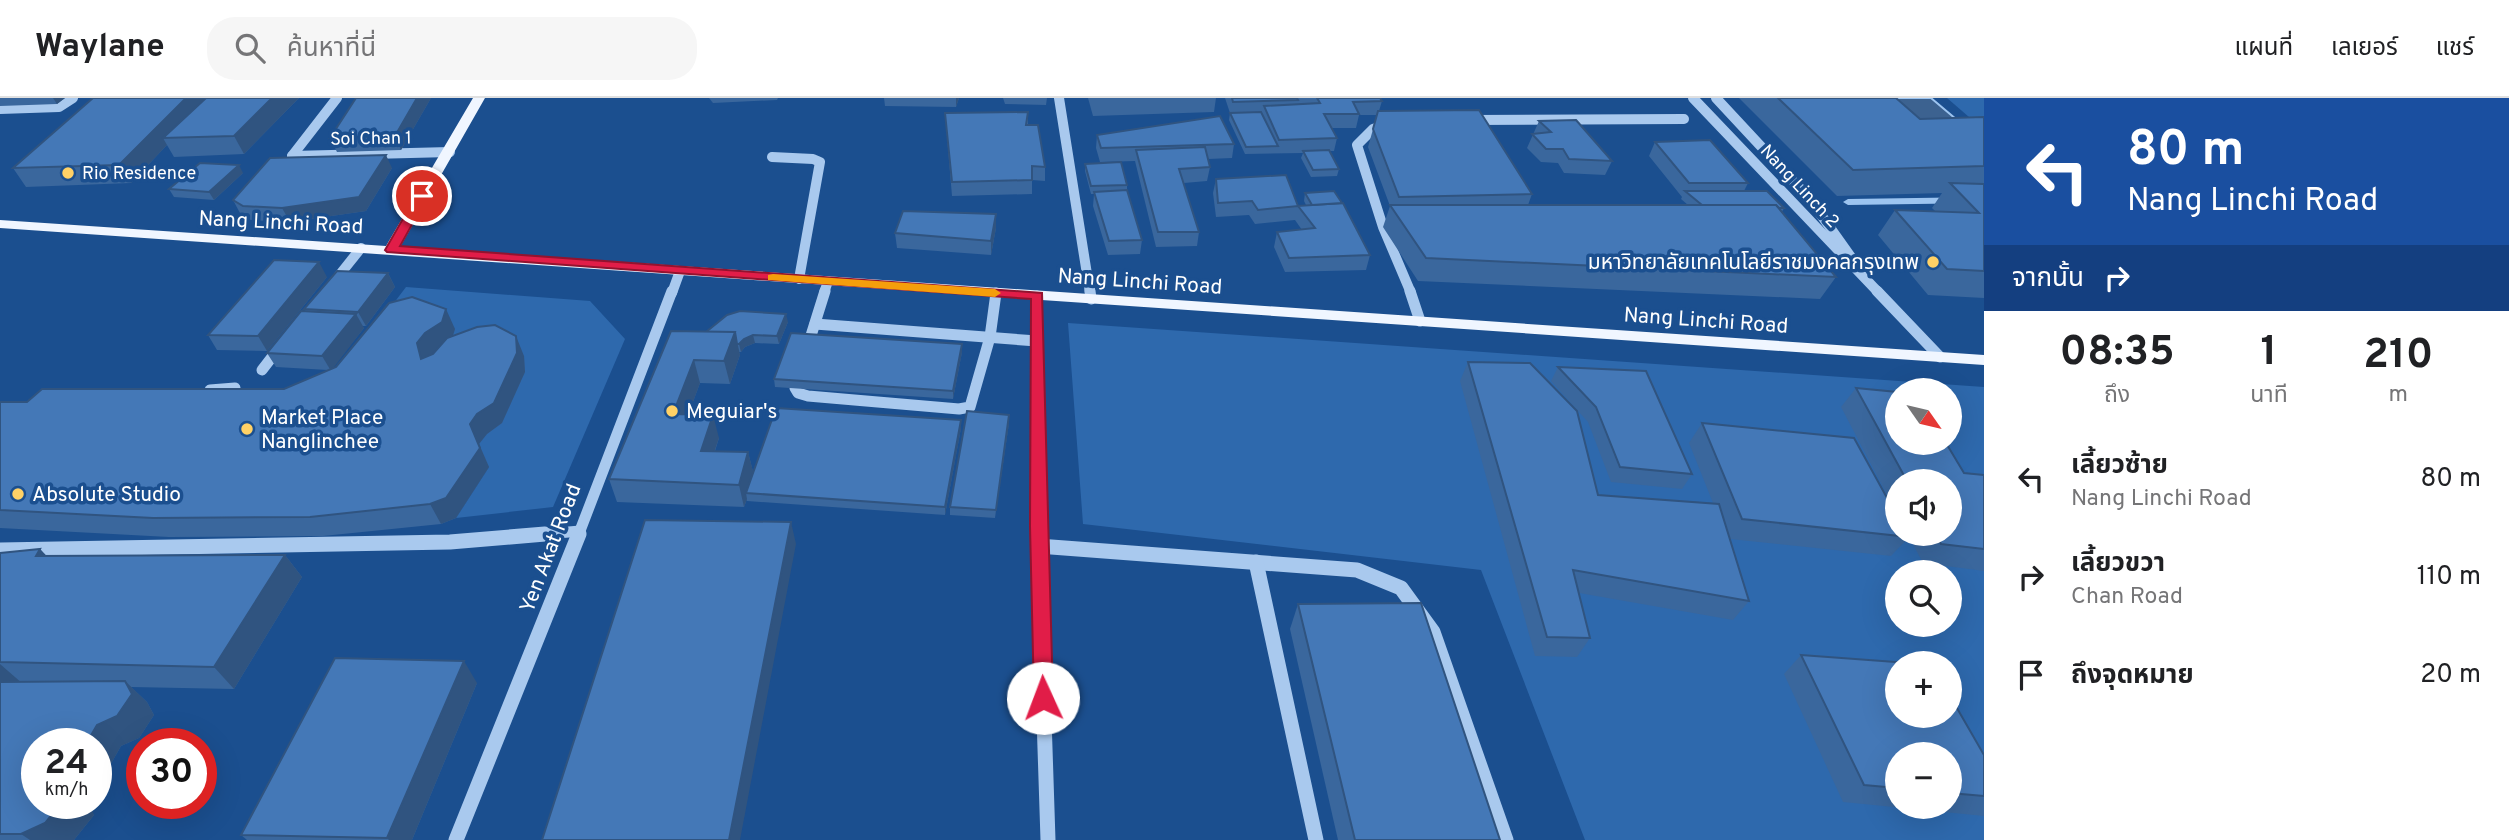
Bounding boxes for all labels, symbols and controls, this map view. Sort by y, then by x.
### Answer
search box [207,17,697,80]
text: Waylane [35,27,165,69]
icon: search [231,29,269,67]
text: ค้นหาที่นี่ [287,33,376,66]
text: แผนที่ [2235,34,2293,64]
text: เลเยอร์ [2331,34,2398,64]
text: แชร์ [2436,34,2474,64]
text: 80 m [2127,121,2244,183]
icon: left [2012,126,2103,217]
street label: Soi Chan 1 [330,127,412,152]
street label: Nang Linch 2 [1754,140,1843,234]
place label: Rio Residence [82,163,196,186]
marker: Rio Residence [60,165,76,181]
pin [392,166,452,226]
icon: arrive [403,177,441,215]
text: Nang Linchi Road [2127,182,2378,222]
street label: Nang Linchi Road [198,206,364,241]
place label: มหาวิทยาลัยเทคโนโลยีราชมงคลกรุงเทพ [1588,250,1919,277]
marker: มหาวิทยาลัยเทคโนโลยีราชมงคลกรุงเทพ [1925,254,1941,270]
icon: right [2098,259,2136,297]
street label: Nang Linchi Road [1057,263,1223,302]
text: จากนั้น [2012,263,2084,296]
street label: Nang Linchi Road [1623,302,1789,341]
text: 08:35 [2060,327,2175,380]
text: 1 [2261,327,2277,380]
text: 210 [2363,330,2433,383]
north arrow [1885,378,1962,455]
map controls [1885,378,1962,819]
text: m [2389,381,2408,410]
text: ถึง [2104,382,2130,411]
text: นาที [2250,382,2288,411]
place label: Meguiar's [686,399,777,426]
marker: Meguiar's [664,403,680,419]
place label: Market Place Nanglinchee [261,405,383,456]
marker: Market Place Nanglinchee [239,421,255,437]
text: เลี้ยวซ้าย [2071,450,2168,483]
icon: left [2012,460,2050,498]
text: 80 m [2421,463,2481,496]
button: sound [1885,469,1962,546]
street label: Yen Akat Road [514,480,588,617]
place label: Absolute Studio [32,482,181,509]
text: Nang Linchi Road [2071,485,2252,514]
marker: Absolute Studio [10,486,26,502]
text: เลี้ยวขวา [2071,548,2165,581]
icon: right [2012,558,2050,596]
button: search [1885,560,1962,637]
text: 110 m [2417,561,2481,594]
text: Chan Road [2071,583,2183,612]
button: + [1885,651,1962,728]
icon: arrive [2012,656,2050,694]
text: 20 m [2420,659,2481,692]
text: ถึงจุดหมาย [2071,660,2194,693]
position arrow [1006,661,1080,735]
speed limit sign: 30 [126,728,217,819]
text: 24 [45,742,88,786]
button: − [1885,742,1962,819]
text: km/h [45,779,88,802]

